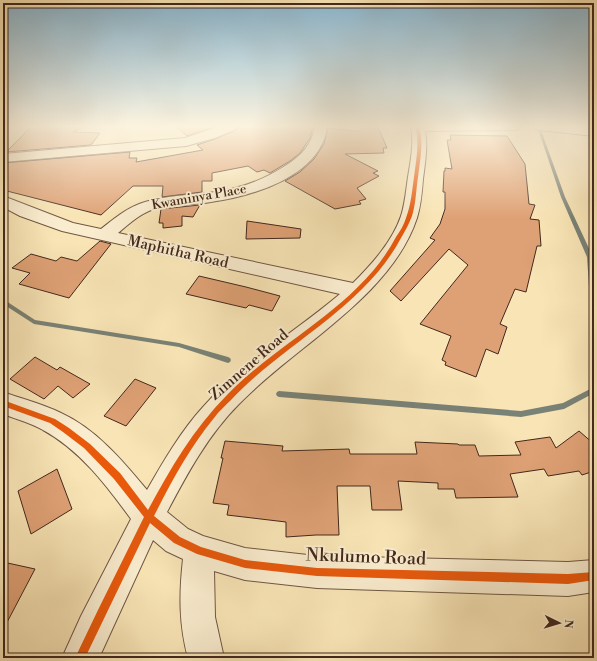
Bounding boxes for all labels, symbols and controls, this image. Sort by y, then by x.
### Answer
street label: Kwaminya Place [150,181,248,213]
street label: Maphitha Road [126,231,231,273]
street label: Zimnene Road [205,325,293,405]
street label: Nkulumo Road [305,543,427,571]
north arrow [539,603,579,643]
text: N [561,619,575,629]

